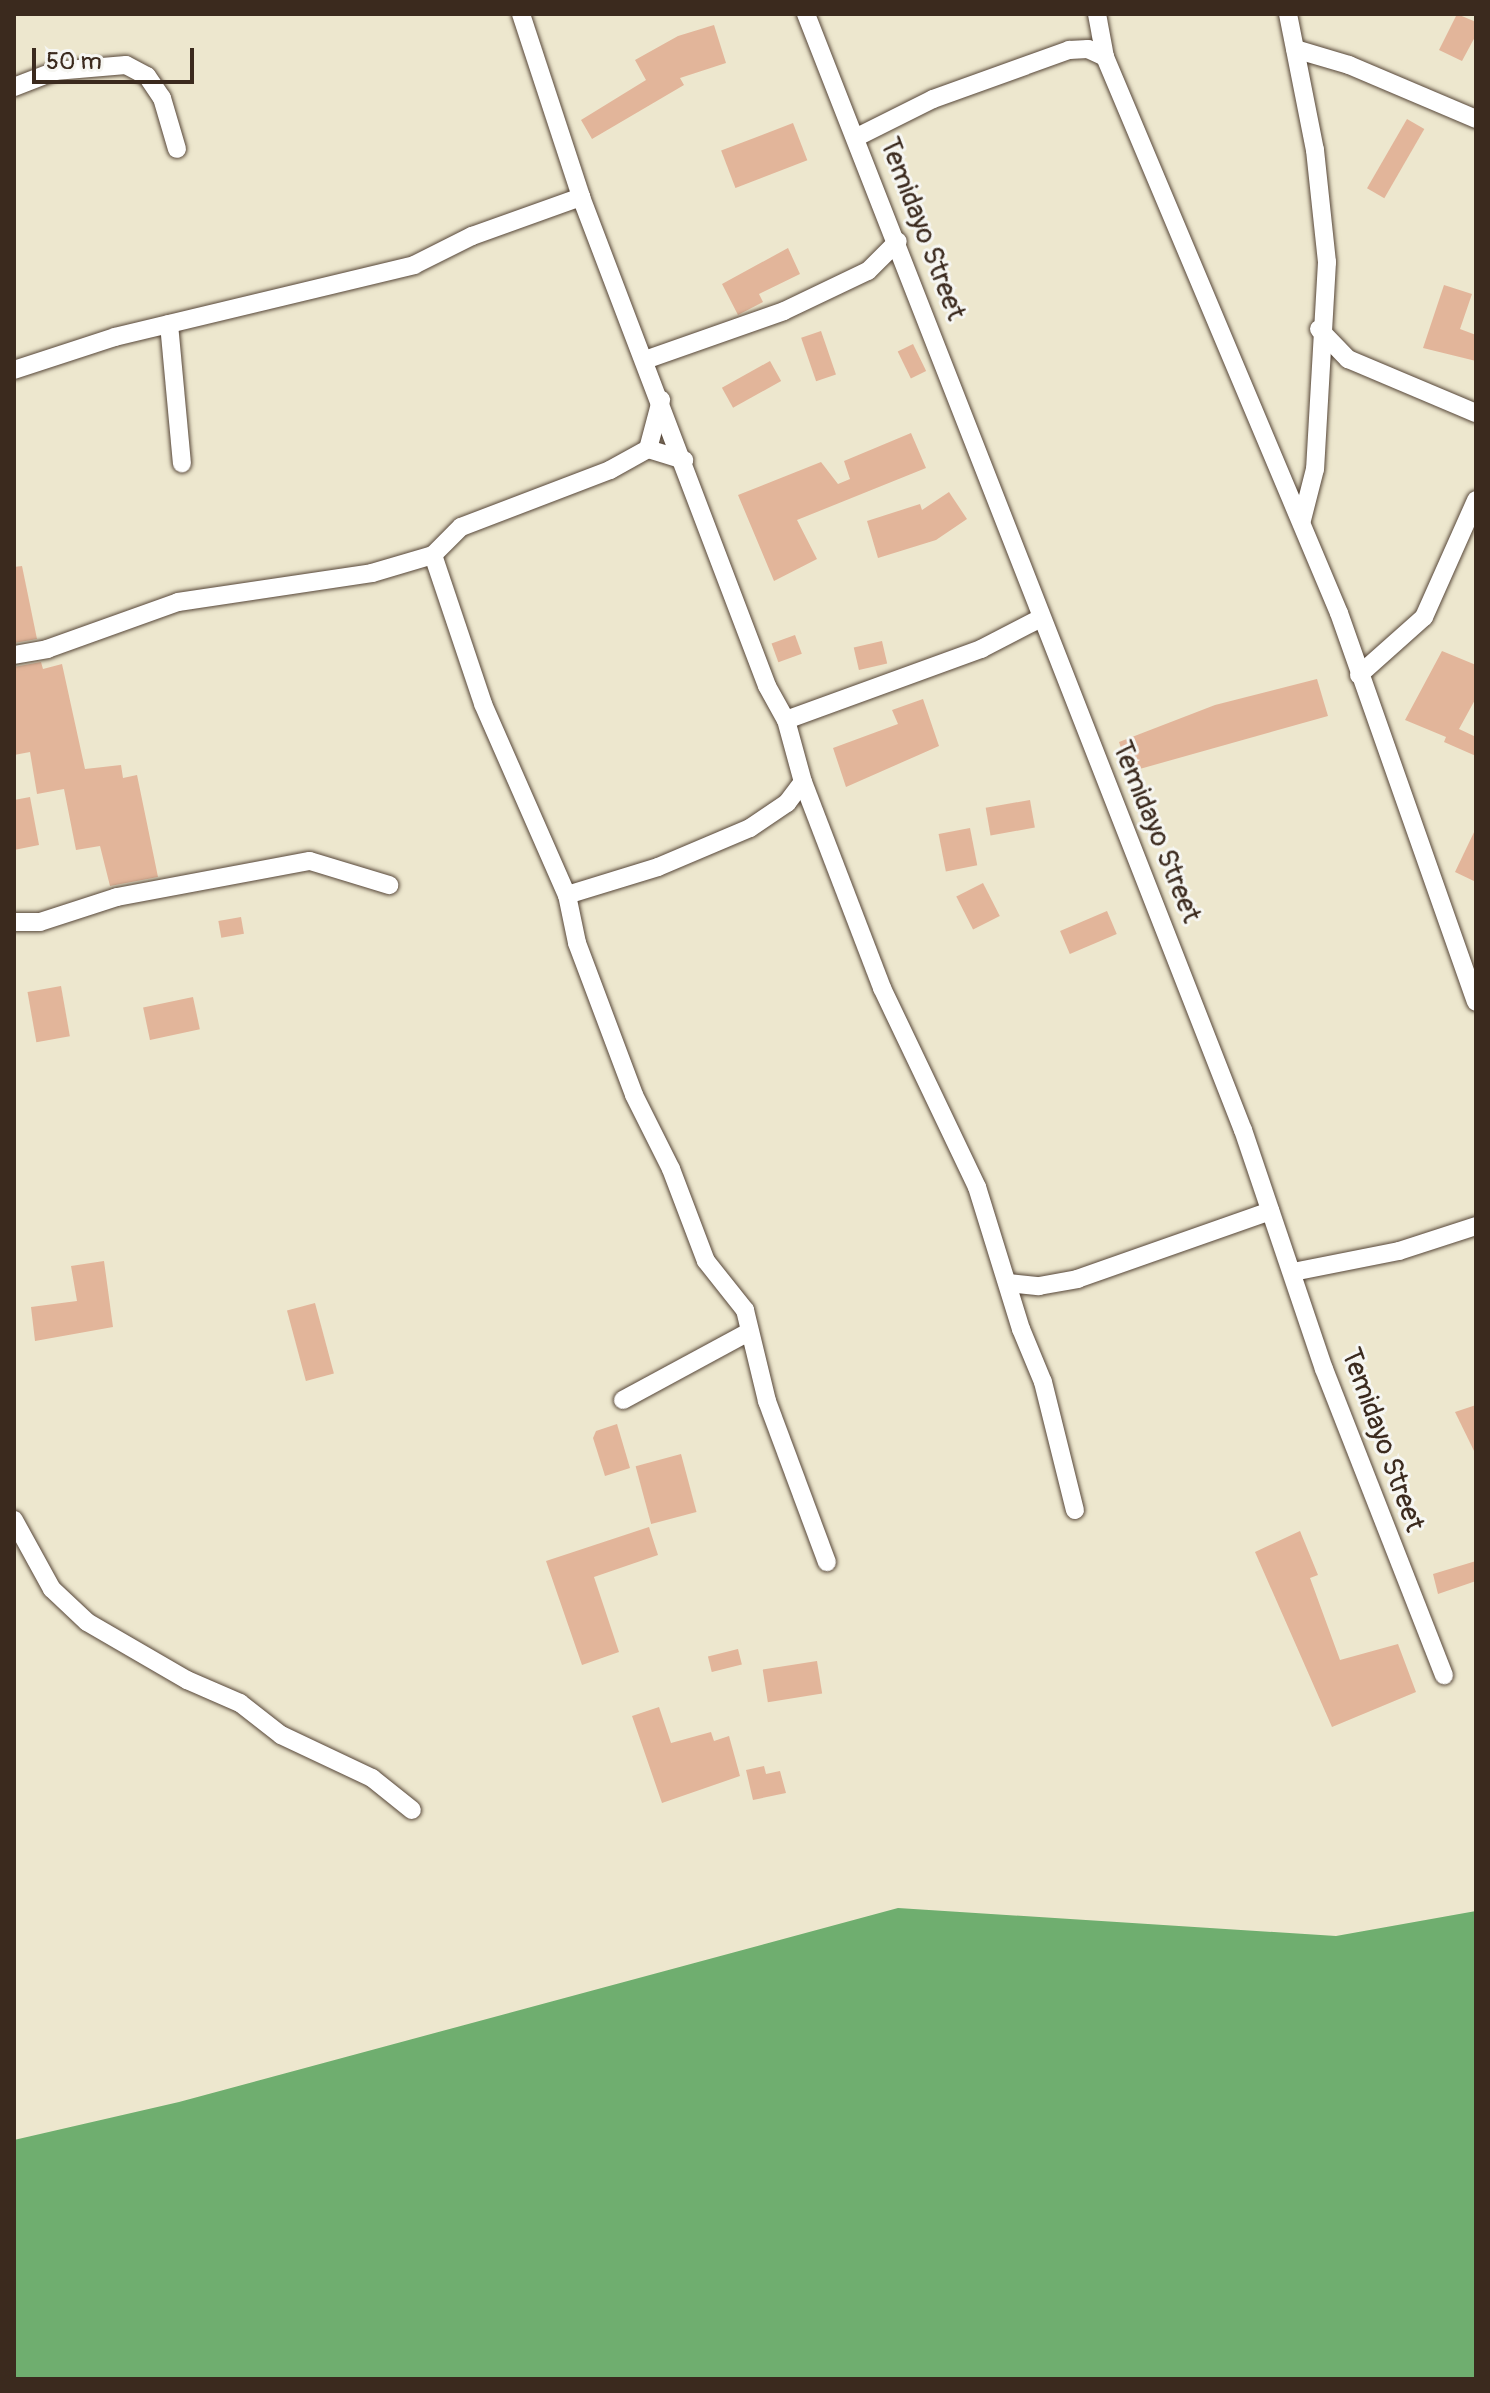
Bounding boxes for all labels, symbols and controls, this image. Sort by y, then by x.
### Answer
scale bar [36,32,198,82]
text: 50 m [46,47,102,76]
street label: Temidayo Street [872,133,972,325]
street label: Temidayo Street [1104,736,1208,928]
street label: Temidayo Street [1333,1344,1431,1536]

